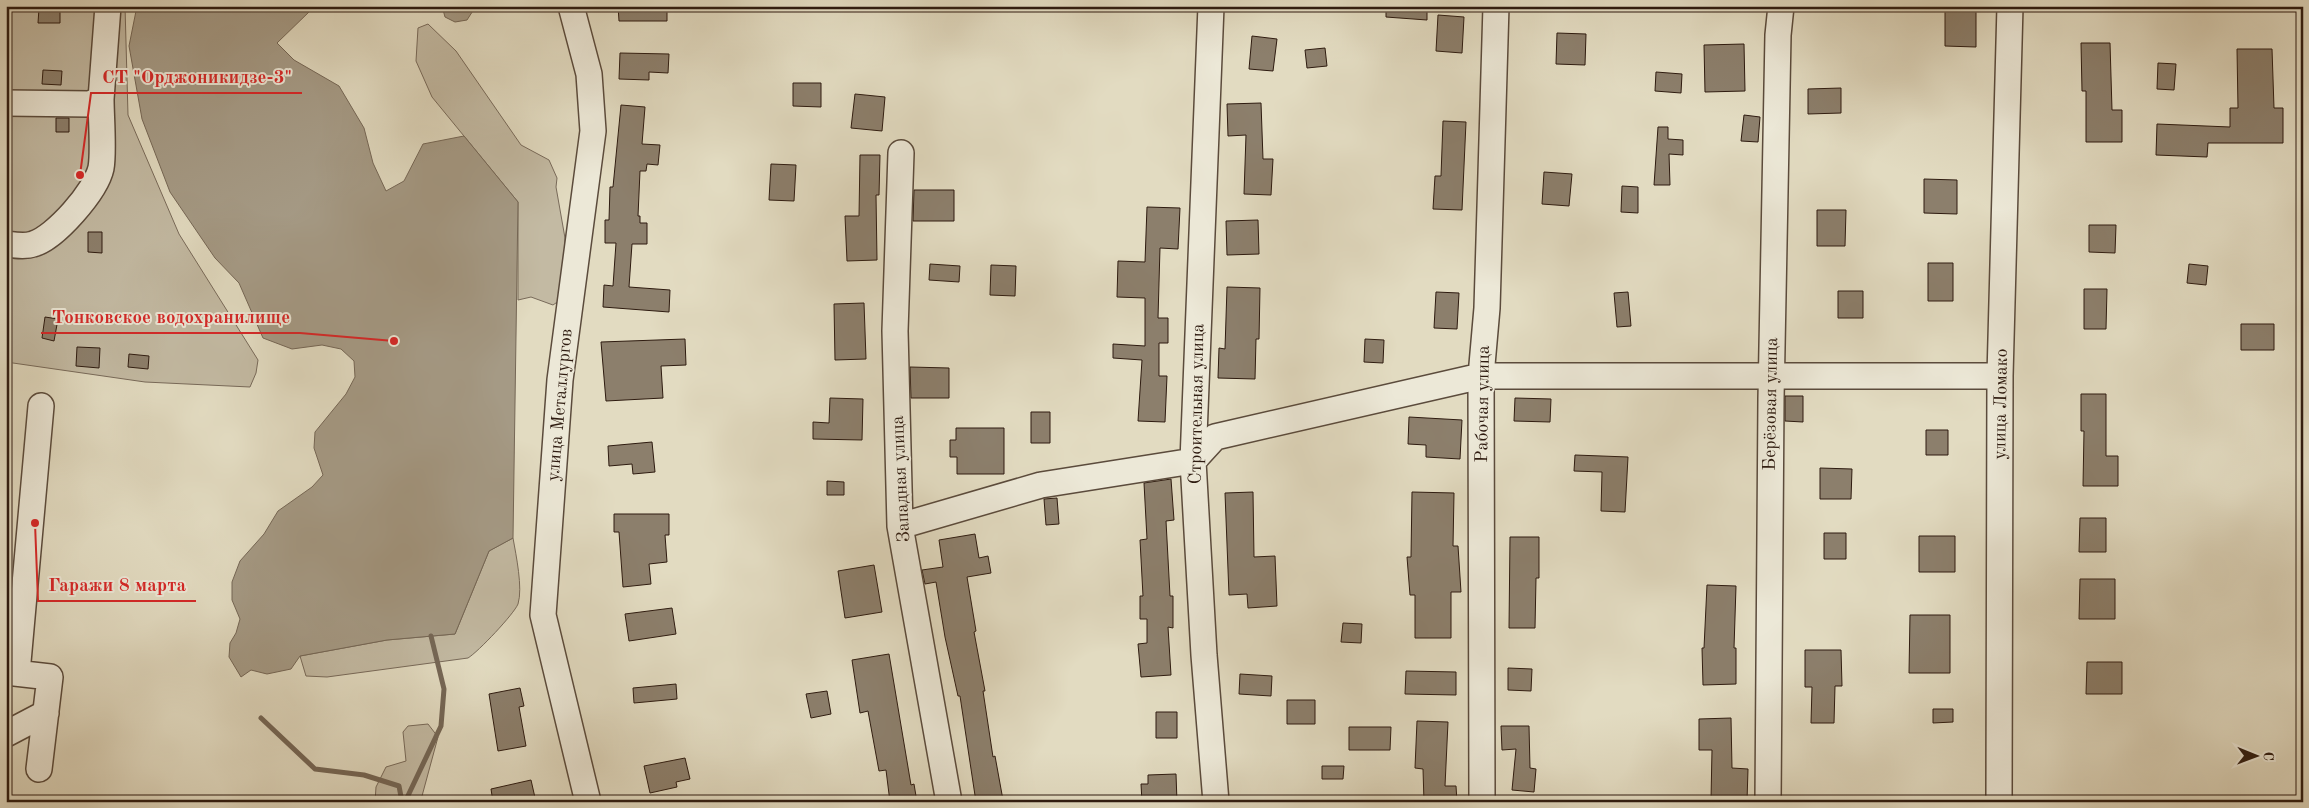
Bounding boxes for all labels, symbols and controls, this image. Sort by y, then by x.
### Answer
callout: СТ "Орджоникидзе-3" [91,59,302,93]
text: СТ "Орджоникидзе-3" [102,69,292,88]
callout: Тонковское водохранилище [41,299,300,333]
text: Тонковское водохранилище [52,309,290,328]
street label: Строительная улица [1187,323,1207,485]
street label: улица Металлургов [544,328,576,482]
street label: Берёзовая улица [1761,337,1781,471]
street label: Рабочая улица [1473,345,1493,463]
street label: улица Ломако [1991,348,2011,460]
street label: Западная улица [889,415,913,543]
callout: Гаражи 8 марта [38,567,196,601]
text: Гаражи 8 марта [48,577,186,596]
north arrow [2232,730,2282,780]
text: С [2261,751,2275,761]

